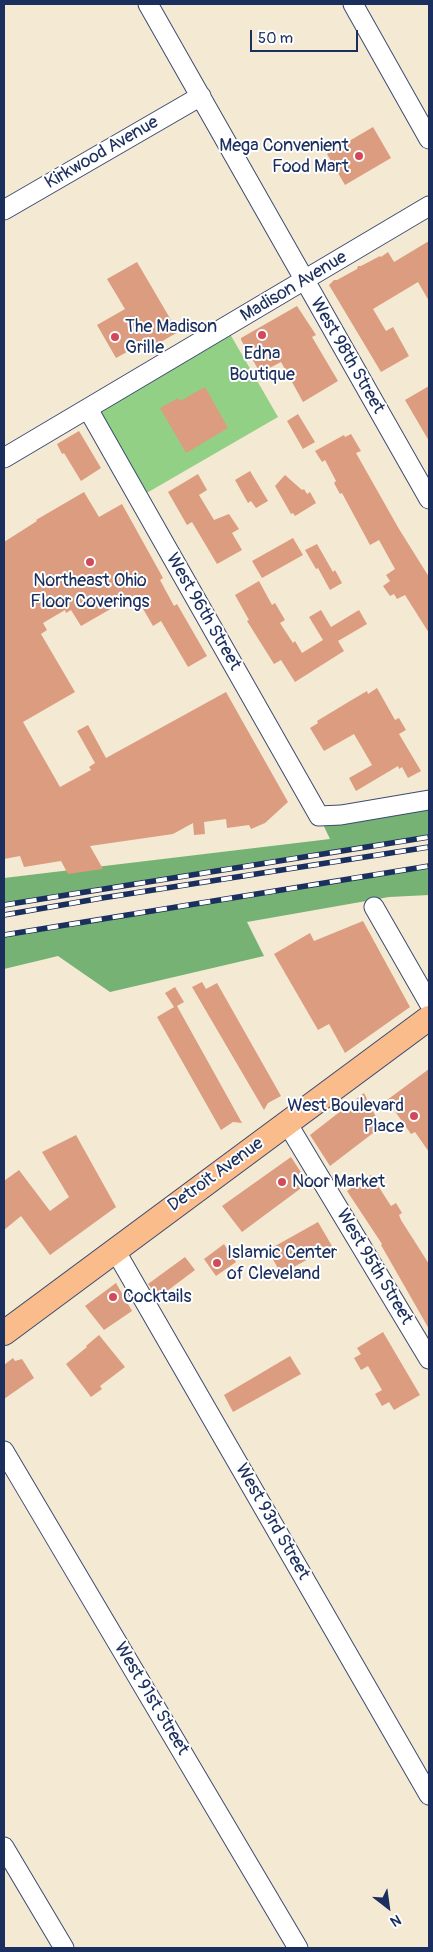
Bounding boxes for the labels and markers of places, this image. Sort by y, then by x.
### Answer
place label: Mega Convenient Food Mart [219,135,349,178]
marker: Mega Convenient Food Mart [353,150,365,162]
place label: The Madison Grille [125,316,217,358]
marker: Edna Boutique [256,329,268,341]
marker: The Madison Grille [109,331,121,343]
place label: Edna Boutique [229,343,295,386]
marker: Northeast Ohio Floor Coverings [84,556,96,568]
place label: Northeast Ohio Floor Coverings [30,570,150,612]
place label: West Boulevard Place [287,1095,404,1138]
marker: West Boulevard Place [408,1110,420,1122]
place label: Noor Market [292,1171,385,1193]
marker: Noor Market [276,1176,288,1188]
place label: Islamic Center of Cleveland [227,1242,337,1284]
marker: Islamic Center of Cleveland [211,1257,223,1269]
place label: Cocktails [123,1286,192,1308]
marker: Cocktails [107,1291,119,1303]

